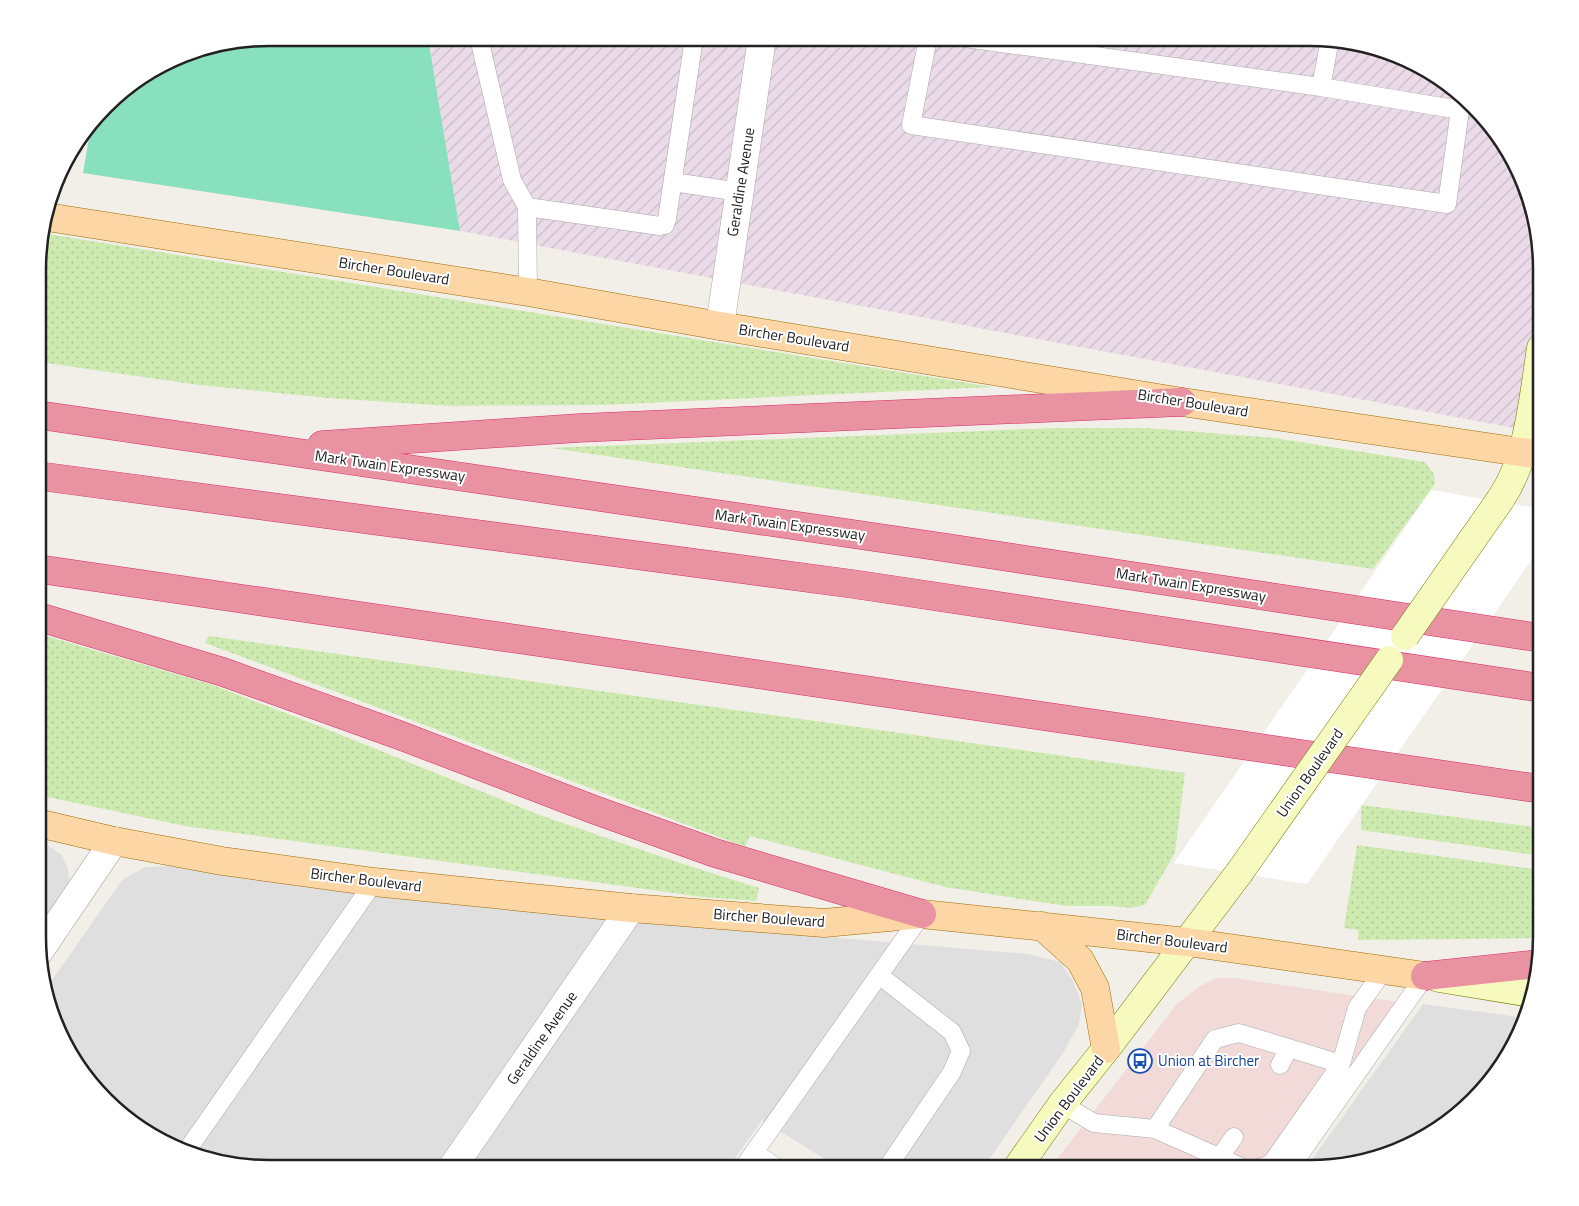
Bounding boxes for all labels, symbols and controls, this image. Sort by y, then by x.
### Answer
street label: Geraldine Avenue [721,126,760,238]
street label: Bircher Boulevard [337,250,451,291]
street label: Bircher Boulevard [737,317,851,358]
street label: Bircher Boulevard [1136,382,1250,423]
street label: Mark Twain Expressway [313,444,467,487]
street label: Mark Twain Expressway [713,503,867,546]
street label: Mark Twain Expressway [1114,561,1268,608]
street label: Union Boulevard [1270,724,1349,822]
street label: Bircher Boulevard [309,861,423,898]
street label: Bircher Boulevard [712,902,826,933]
street label: Bircher Boulevard [1115,922,1229,959]
street label: Geraldine Avenue [501,986,583,1089]
bus stop icon: Union at Bircher [1127,1048,1153,1074]
place label: Union at Bircher [1158,1049,1259,1072]
street label: Union Boulevard [1028,1050,1109,1147]

